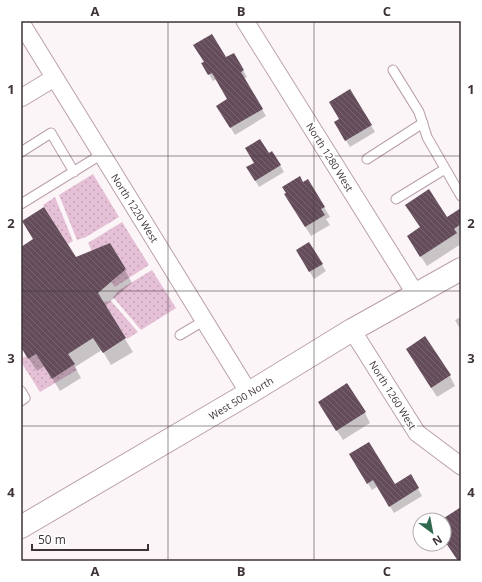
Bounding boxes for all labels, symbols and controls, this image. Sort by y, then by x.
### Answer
text: A [91,2,100,20]
text: B [237,2,246,20]
text: C [383,2,391,20]
text: 1 [7,80,15,98]
text: 1 [467,80,475,98]
street label: North 1280 West [303,120,357,194]
street label: North 1220 West [108,171,162,245]
text: 2 [7,214,15,232]
text: 2 [467,214,475,232]
text: 3 [7,349,15,367]
text: 3 [467,349,475,367]
street label: North 1260 West [366,358,420,432]
street label: West 500 North [206,373,276,423]
text: 4 [7,483,15,501]
text: 4 [467,483,475,501]
north arrow [412,512,452,552]
scale bar [32,526,148,552]
text: 50 m [38,531,66,548]
text: N [430,532,445,550]
text: A [91,562,100,580]
text: B [237,562,246,580]
text: C [383,562,391,580]

